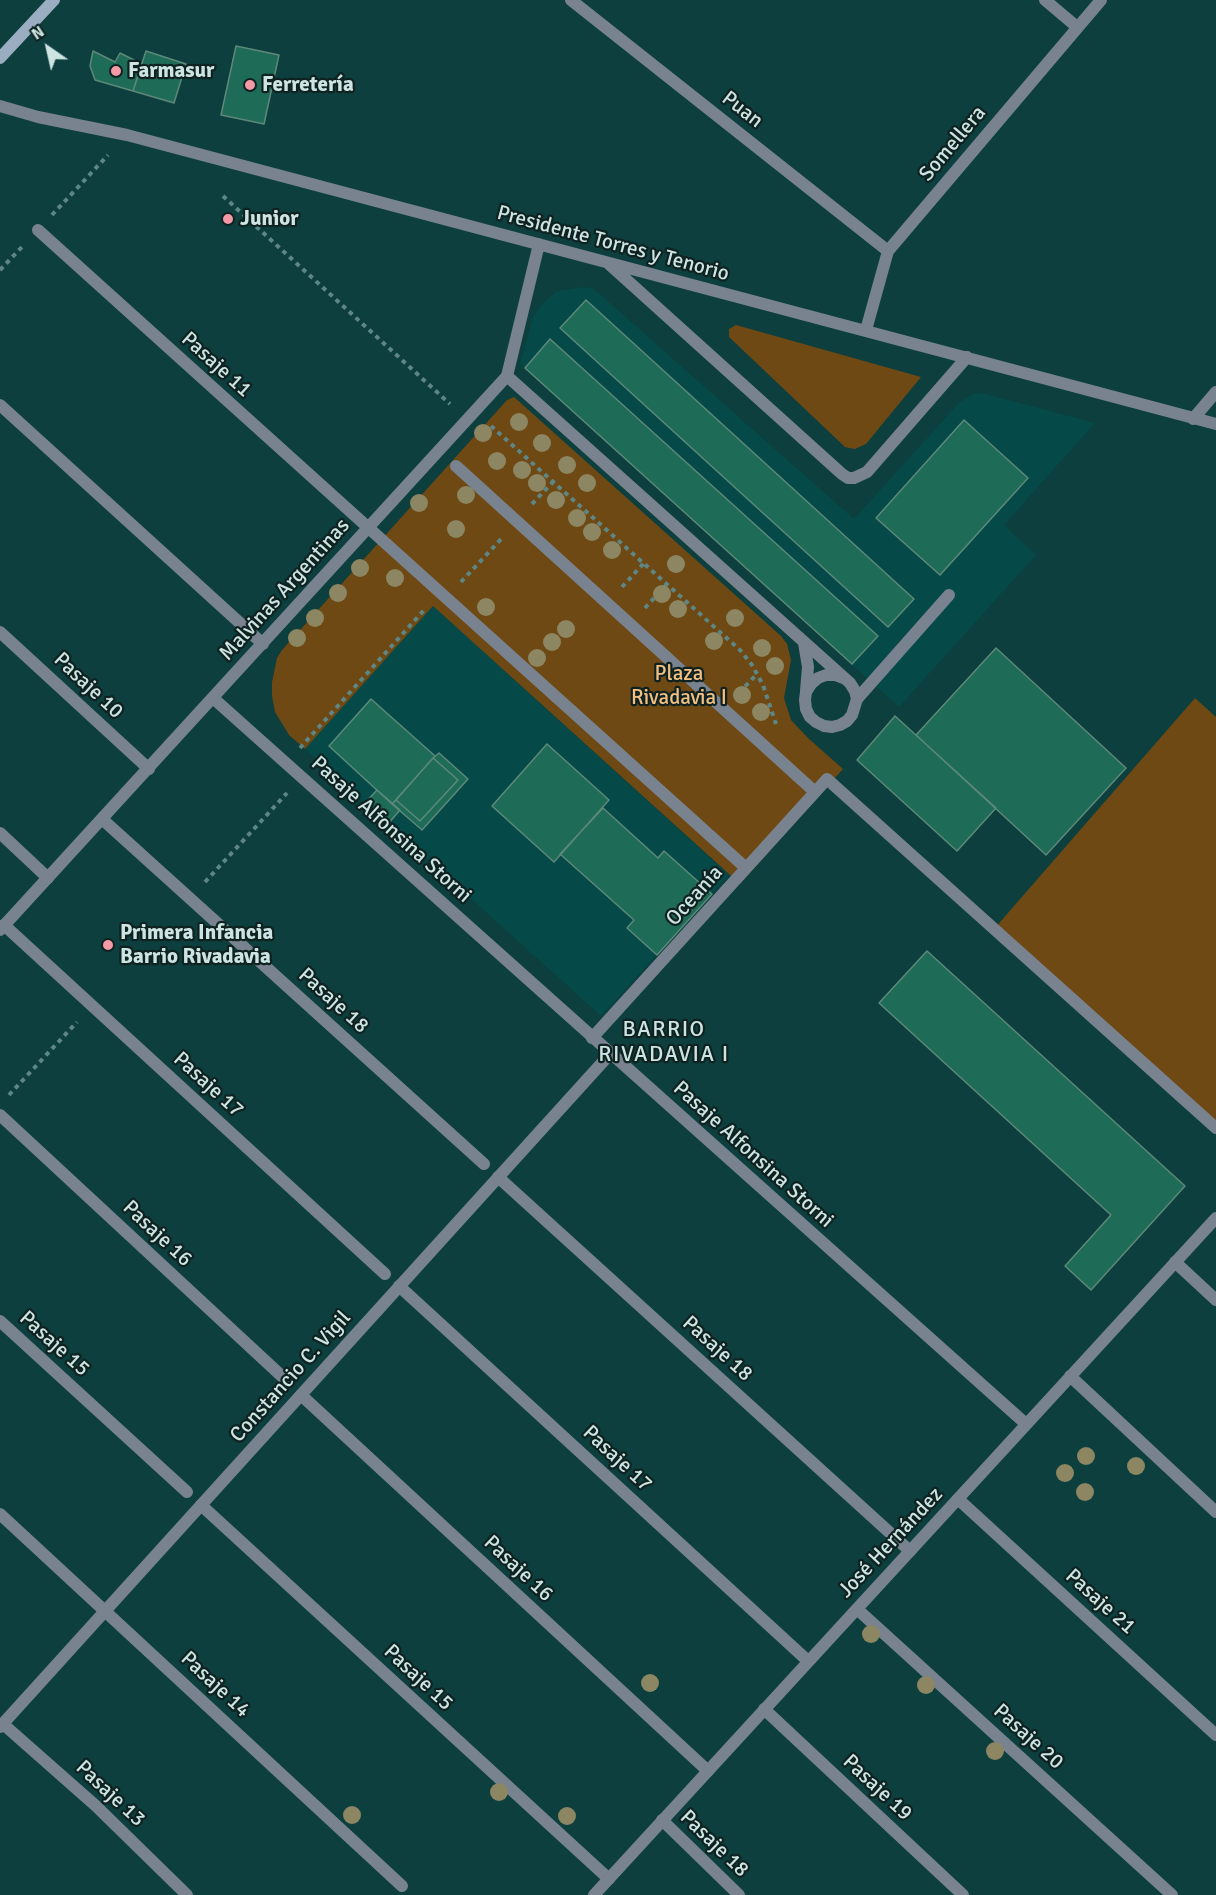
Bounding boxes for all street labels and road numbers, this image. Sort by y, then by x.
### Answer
street label: Puan [716,86,768,134]
street label: Somellera [914,101,992,187]
street label: Presidente Torres y Tenorio [494,201,732,287]
street label: Pasaje 11 [176,327,256,403]
street label: Malvinas Argentinas [215,514,355,666]
street label: Pasaje 10 [48,648,128,724]
street label: Pasaje Alfonsina Storni [306,751,476,909]
street label: Oceanía [661,861,729,931]
street label: Pasaje 18 [293,963,373,1039]
street label: Pasaje 17 [168,1047,248,1123]
street label: Pasaje Alfonsina Storni [668,1076,838,1234]
street label: Pasaje 16 [117,1196,197,1272]
street label: Pasaje 15 [14,1306,94,1382]
street label: Constancio C. Vigil [225,1306,357,1448]
street label: Pasaje 18 [677,1311,757,1387]
street label: Pasaje 17 [577,1421,657,1497]
street label: José Hernández [833,1483,949,1603]
street label: Pasaje 16 [478,1531,558,1607]
street label: Pasaje 21 [1060,1564,1140,1640]
street label: Pasaje 15 [378,1640,458,1716]
street label: Pasaje 14 [175,1647,255,1723]
street label: Pasaje 20 [988,1699,1068,1775]
street label: Pasaje 19 [837,1750,917,1826]
street label: Pasaje 13 [70,1756,150,1832]
street label: Pasaje 18 [674,1805,754,1883]

